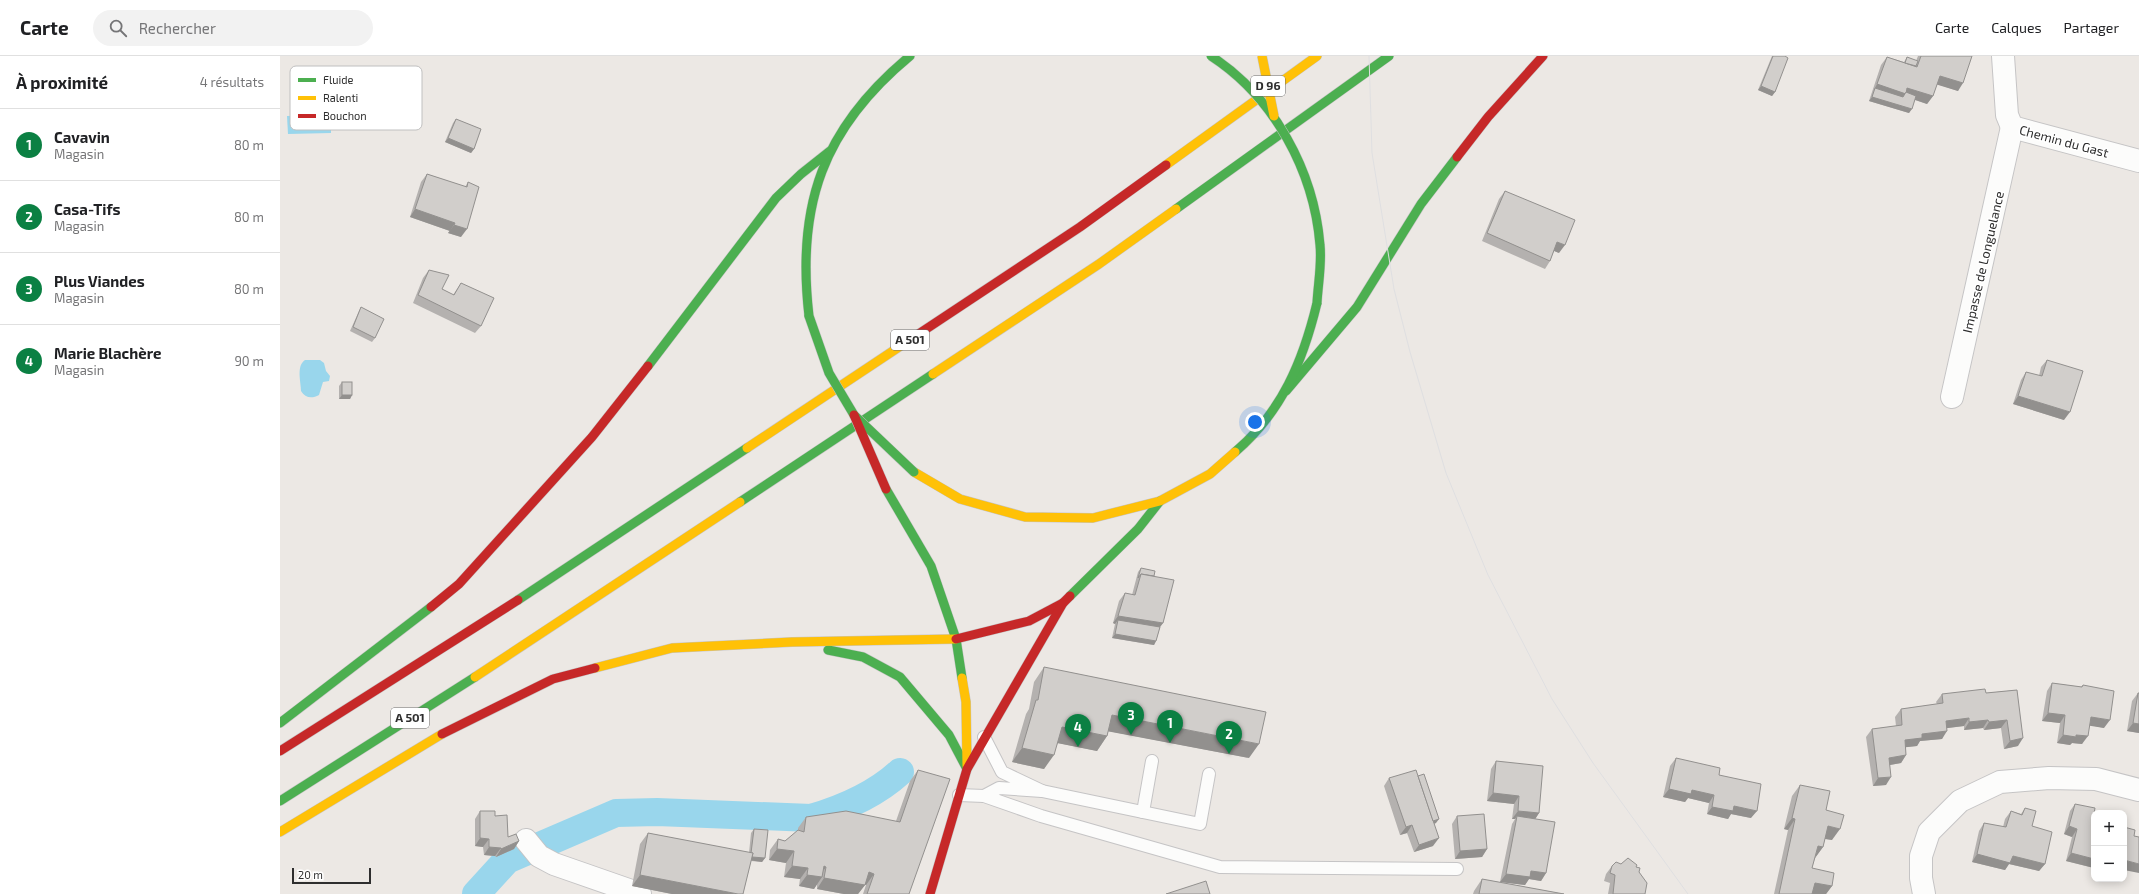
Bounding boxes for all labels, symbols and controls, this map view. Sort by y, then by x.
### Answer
search box [93,10,373,46]
text: Carte [20,16,69,39]
icon: search [107,17,129,39]
text: Rechercher [139,19,216,37]
text: Carte [1935,19,1969,36]
text: Calques [1991,19,2042,36]
text: Partager [2064,19,2119,36]
legend [290,66,422,130]
text: À proximité [16,72,108,92]
text: Fluide [323,73,353,86]
text: 4 résultats [200,74,264,90]
road number: D 96 [1251,76,1285,96]
text: Ralenti [323,91,358,104]
text: Bouchon [323,109,367,122]
street label: Chemin du Gast [2018,121,2110,161]
text: Cavavin [54,128,110,146]
text: 1 [26,137,32,153]
text: 80 m [234,137,264,153]
text: Magasin [54,146,104,162]
street label: Impasse de Longuelance [1959,190,2007,334]
text: Casa-Tifs [54,200,121,218]
text: 2 [25,209,33,225]
text: 80 m [234,209,264,225]
text: Magasin [54,218,104,234]
text: Plus Viandes [54,272,145,290]
text: 3 [25,281,33,297]
text: 80 m [234,281,264,297]
text: Magasin [54,290,104,306]
road number: A 501 [891,330,929,350]
text: Marie Blachère [54,344,161,362]
text: 4 [25,353,33,369]
text: 90 m [234,353,264,369]
text: Magasin [54,362,104,378]
your location [1245,412,1265,432]
pin: 3 [1118,702,1144,735]
road number: A 501 [391,708,429,728]
pin: 1 [1157,710,1183,743]
pin: 4 [1065,714,1091,747]
pin: 2 [1216,721,1242,754]
map controls [2091,810,2127,882]
button: + [2091,810,2127,846]
button: − [2091,846,2127,882]
scale bar [292,866,371,885]
text: 20 m [298,868,323,881]

